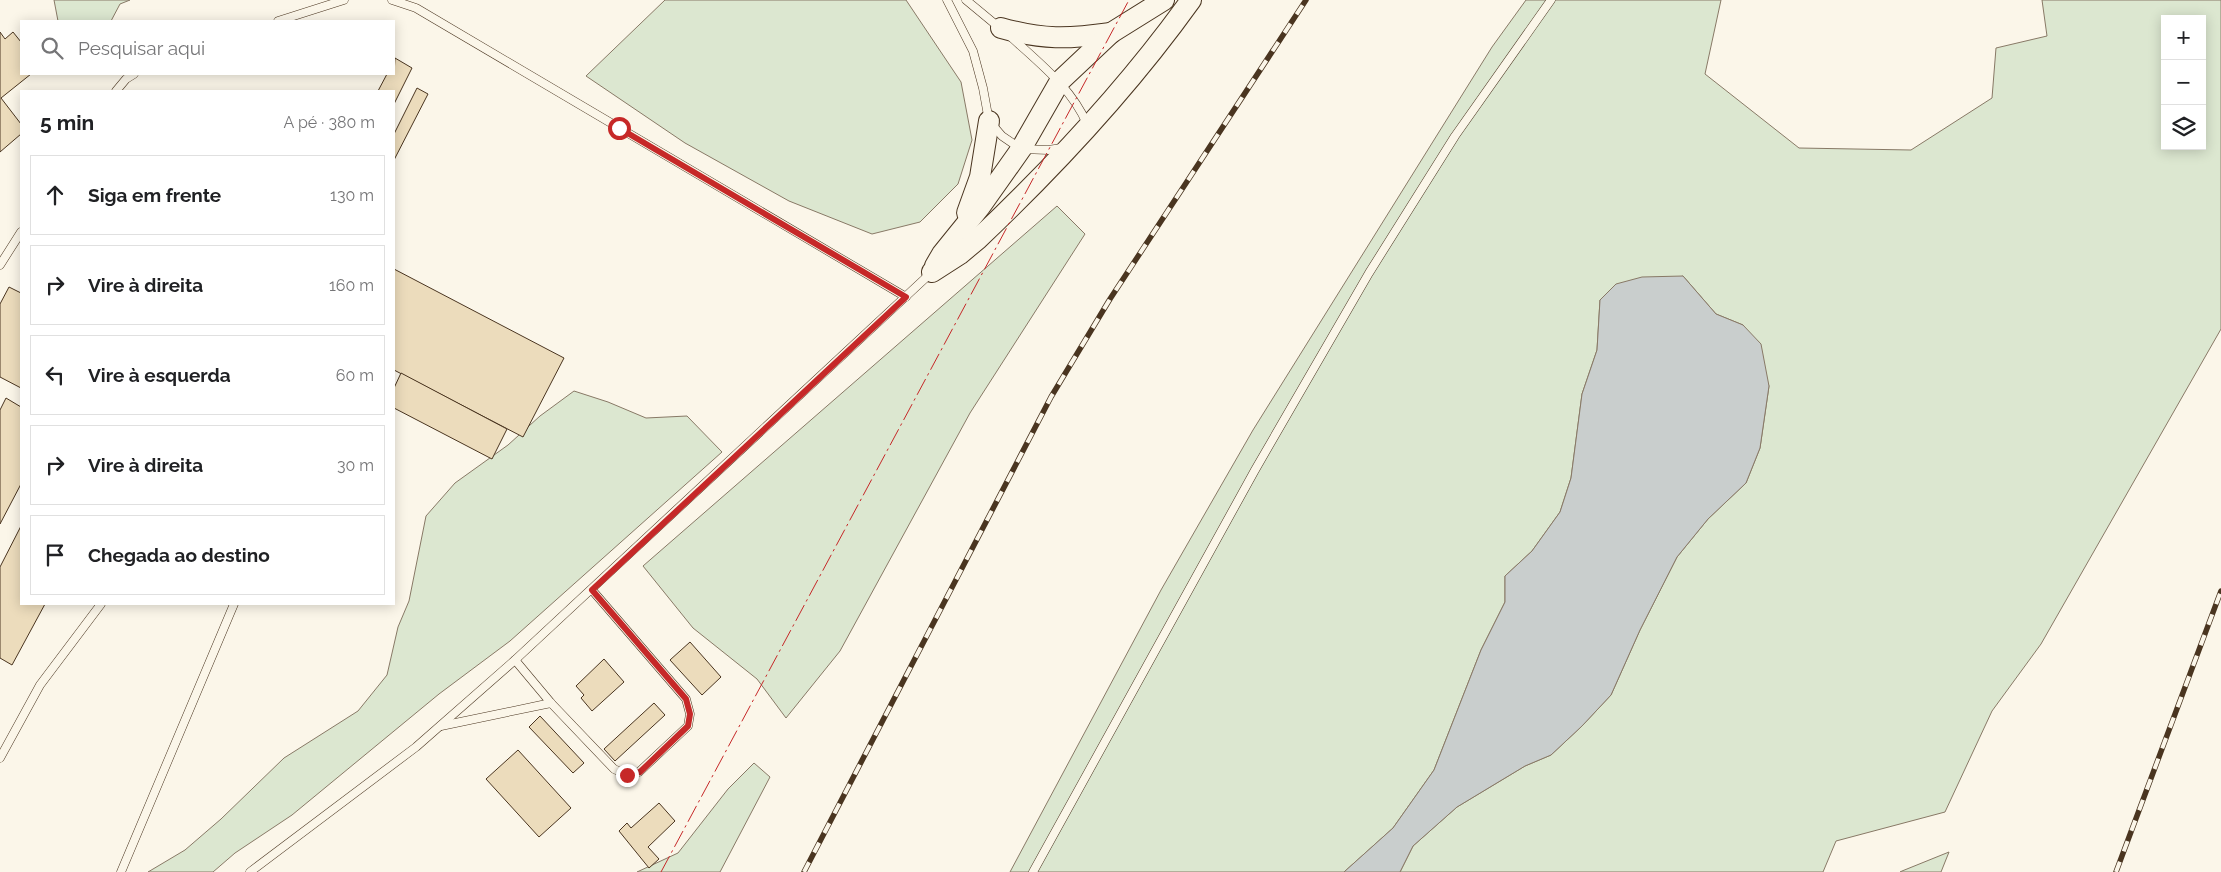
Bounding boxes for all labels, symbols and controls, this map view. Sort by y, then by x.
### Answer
map controls [2161,15,2206,150]
button: + [2161,15,2206,60]
search box [20,20,395,75]
icon: search [38,34,66,62]
text: Pesquisar aqui [78,37,205,59]
button: − [2161,60,2206,105]
button: layers [2161,105,2206,150]
text: 5 min [40,110,94,135]
text: A pé · 380 m [284,113,375,132]
route start [608,117,631,140]
icon: ahead [41,181,69,209]
text: Siga em frente [88,184,221,206]
text: 130 m [330,186,374,205]
icon: right [41,271,69,299]
text: Vire à direita [88,274,203,296]
text: 160 m [329,276,374,295]
icon: left [41,361,69,389]
text: Vire à esquerda [88,364,231,386]
text: 60 m [336,366,374,385]
icon: right [41,451,69,479]
text: Vire à direita [88,454,203,476]
text: 30 m [337,456,374,475]
icon: arrive [41,541,69,569]
text: Chegada ao destino [88,544,270,566]
route end [616,764,639,787]

